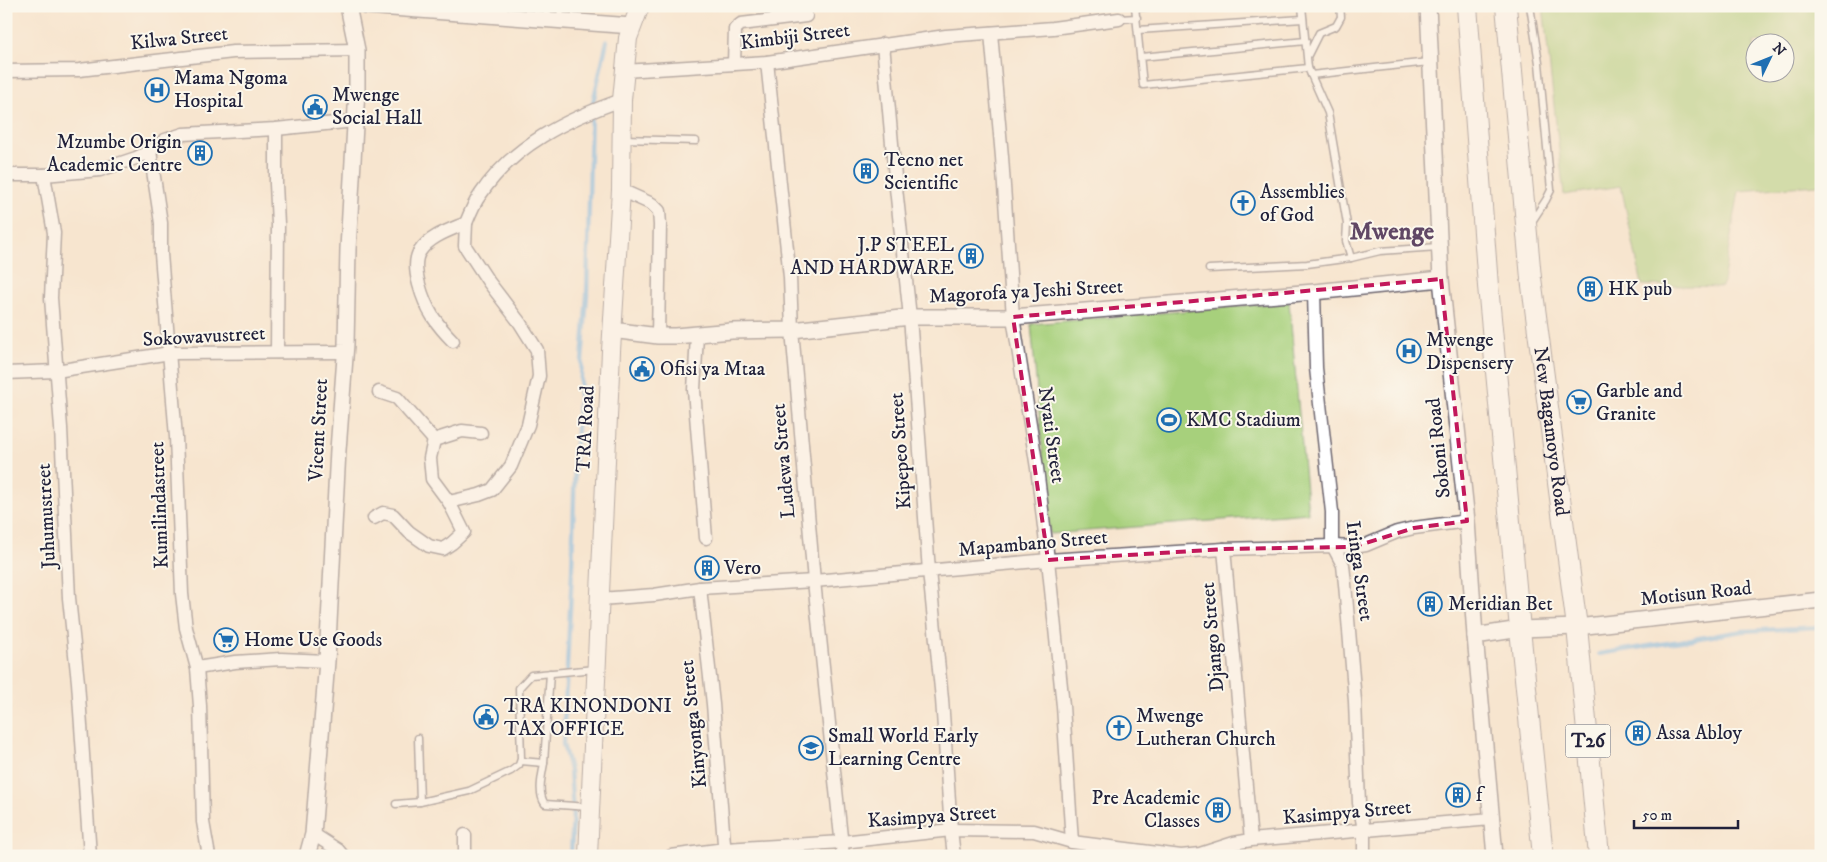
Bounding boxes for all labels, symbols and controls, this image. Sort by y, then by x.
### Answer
street label: Kimbiji Street [739,18,851,56]
street label: Kilwa Street [129,21,229,57]
north arrow [1744,32,1794,82]
text: N [1768,39,1790,61]
place label: Mama Ngoma Hospital [174,66,288,114]
hospital icon: Mama Ngoma Hospital [144,77,170,103]
place label: Mwenge Social Hall [332,83,422,131]
public building icon: Mwenge Social Hall [302,94,328,120]
place label: Mzumbe Origin Academic Centre [47,130,183,178]
building icon: Mzumbe Origin Academic Centre [187,140,213,166]
place label: Tecno net Scientific [884,148,963,196]
building icon: Tecno net Scientific [853,158,879,184]
place label: Assemblies of God [1260,180,1345,228]
church icon: Assemblies of God [1230,190,1256,216]
district label: Mwenge [1350,216,1435,247]
place label: J.P STEEL AND HARDWARE [790,233,955,281]
building icon: J.P STEEL AND HARDWARE [958,243,984,269]
street label: Magorofa ya Jeshi Street [928,274,1124,310]
building icon: HK pub [1577,276,1603,302]
place label: HK pub [1608,277,1672,302]
street label: Sokowavustreet [142,321,266,353]
place label: Mwenge Dispensery [1426,328,1514,376]
hospital icon: Mwenge Dispensery [1396,338,1422,364]
street label: New Bagamoyo Road [1528,345,1575,518]
public building icon: Ofisi ya Mtaa [629,356,655,382]
place label: Ofisi ya Mtaa [660,357,766,382]
street label: Vicent Street [304,378,334,483]
place label: Garble and Granite [1596,379,1683,427]
street label: TRA Road [571,385,601,473]
street label: Nyati Street [1032,385,1070,485]
supermarket icon: Garble and Granite [1566,389,1592,415]
street label: Kipepeo Street [884,392,918,510]
street label: Sokoni Road [1421,397,1457,499]
street label: Ludewa Street [767,403,801,519]
sports icon: KMC Stadium [1156,407,1182,433]
place label: KMC Stadium [1186,408,1301,433]
street label: Kumilindastreet [145,441,175,569]
street label: Juhumustreet [32,463,62,571]
street label: Iringa Street [1340,519,1378,623]
street label: Mapambano Street [957,525,1109,563]
building icon: Vero [694,555,720,581]
place label: Vero [723,556,761,581]
street label: Motisun Road [1639,576,1753,612]
street label: Django Street [1196,581,1230,693]
building icon: Meridian Bet [1417,591,1443,617]
place label: Meridian Bet [1448,592,1553,617]
supermarket icon: Home Use Goods [213,627,239,653]
place label: Home Use Goods [244,628,382,653]
street label: Kinyonga Street [675,659,713,789]
place label: TRA KINONDONI TAX OFFICE [504,694,672,742]
public building icon: TRA KINONDONI TAX OFFICE [473,704,499,730]
place label: Mwenge Lutheran Church [1136,704,1276,752]
church icon: Mwenge Lutheran Church [1106,715,1132,741]
building icon: Assa Abloy [1625,720,1651,746]
place label: Assa Abloy [1656,721,1743,746]
place label: Small World Early Learning Centre [828,724,979,772]
road number: T26 [1566,724,1610,758]
school or university icon: Small World Early Learning Centre [798,735,824,761]
building icon: f [1445,782,1471,808]
place label: f [1476,783,1486,808]
place label: Pre Academic Classes [1091,786,1200,834]
street label: Kasimpya Street [1282,795,1412,831]
building icon: Pre Academic Classes [1205,797,1231,823]
scale bar [1634,797,1738,829]
street label: Kasimpya Street [867,800,997,834]
text: 50 m [1642,806,1672,825]

